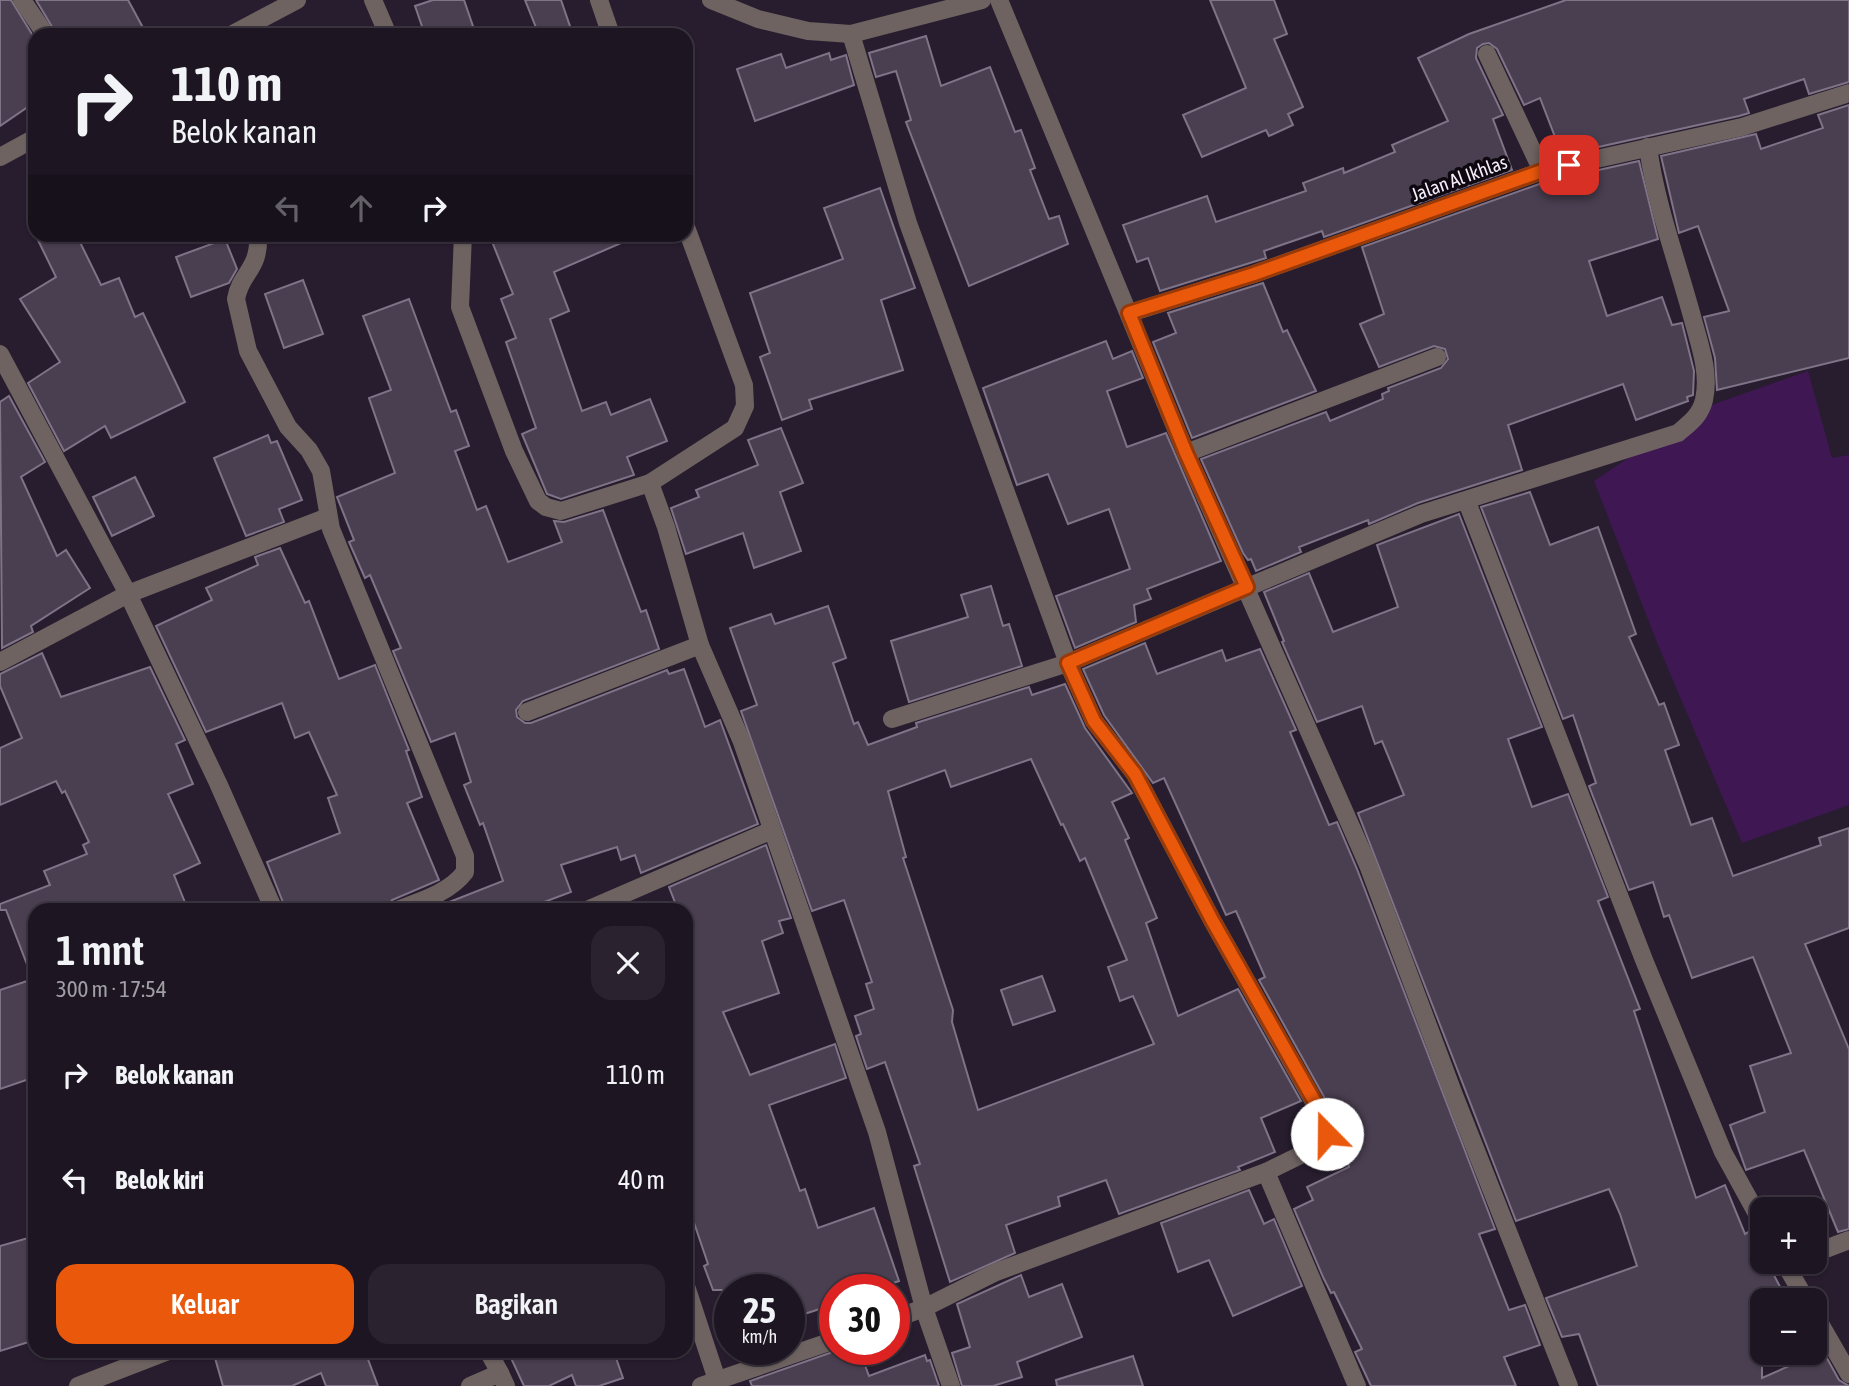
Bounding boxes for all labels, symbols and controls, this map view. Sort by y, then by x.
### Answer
text: 110 m [171,55,282,111]
icon: right [56,56,147,147]
text: Belok kanan [171,113,317,150]
pin [1539,135,1599,195]
icon: arrive [1550,146,1588,184]
street label: Jalan Al Ikhlas [1408,150,1510,206]
icon: left [269,189,307,227]
icon: ahead [342,189,380,227]
icon: right [415,189,453,227]
text: 1 mnt [56,926,144,974]
button: close [591,926,665,1000]
text: 300 m · 17:54 [56,976,167,1002]
icon: right [56,1056,94,1094]
text: Belok kanan [115,1060,234,1090]
text: 110 m [606,1060,665,1090]
position arrow [1290,1097,1364,1171]
icon: left [56,1161,94,1199]
text: Belok kiri [115,1165,204,1195]
text: 40 m [618,1165,665,1195]
map controls [1750,1197,1827,1365]
button: + [1750,1197,1827,1274]
button: Keluar [56,1264,354,1344]
button: Bagikan [368,1264,665,1344]
speed limit sign: 30 [819,1274,910,1365]
button: − [1750,1288,1827,1365]
text: 25 [743,1290,776,1330]
text: km/h [742,1326,777,1347]

